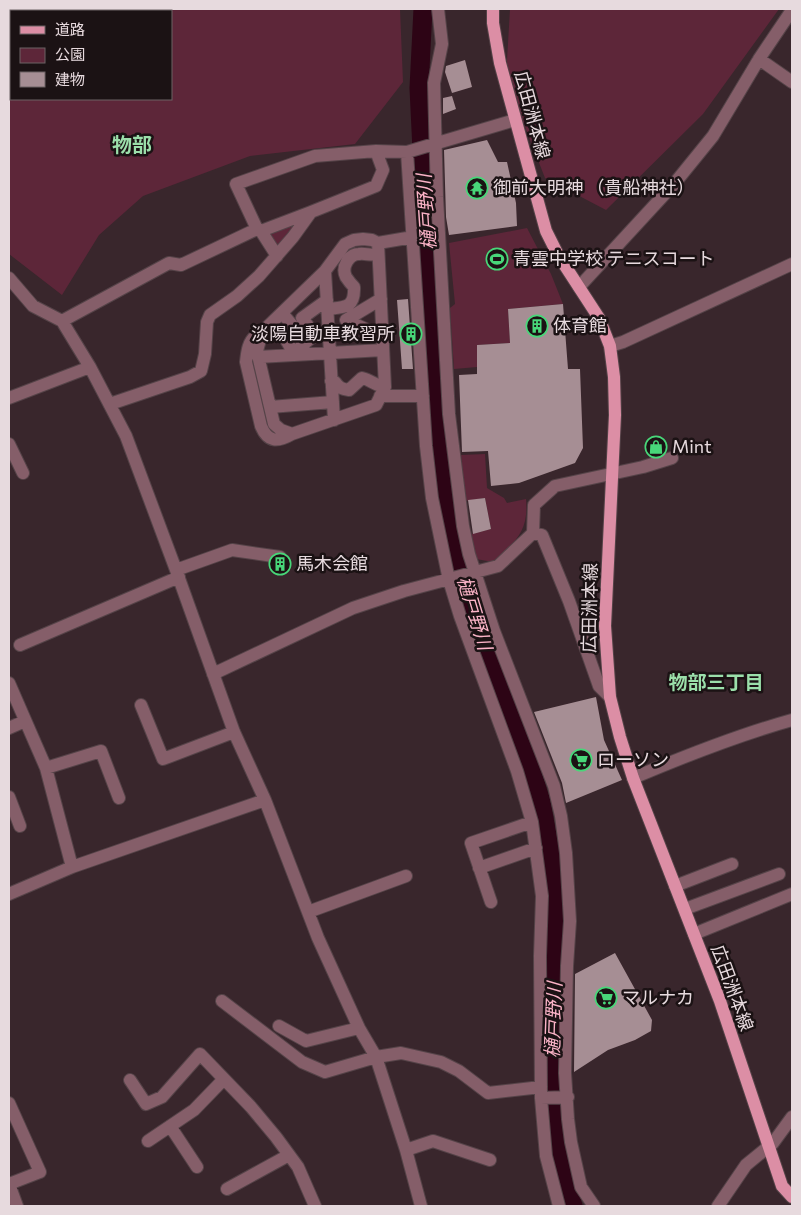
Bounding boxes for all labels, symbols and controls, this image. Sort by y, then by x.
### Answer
legend [10,10,172,100]
text: 道路 [55,20,85,38]
text: 公園 [55,45,85,63]
street label: 広田洲本線 [511,68,555,161]
text: 建物 [55,70,85,88]
district label: 物部 [112,132,152,156]
water label: 樋戸野川 [411,171,440,251]
temple icon: 御前大明神 （貴船神社） [465,176,489,200]
place label: 御前大明神 （貴船神社） [493,176,694,198]
sports icon: 青雲中学校 テニスコート [485,247,509,271]
place label: 青雲中学校 テニスコート [513,247,714,269]
building icon: 体育館 [525,314,549,338]
place label: 体育館 [553,314,607,336]
place label: 淡陽自動車教習所 [251,322,395,344]
building icon: 淡陽自動車教習所 [399,322,423,346]
shop icon: Mint [644,435,668,459]
place label: Mint [672,435,712,457]
building icon: 馬木会館 [268,552,292,576]
place label: 馬木会館 [296,552,368,574]
street label: 広田洲本線 [577,563,601,653]
water label: 樋戸野川 [453,573,498,654]
district label: 物部三丁目 [668,670,764,693]
supermarket icon: ローソン [569,748,593,772]
place label: ローソン [597,748,669,770]
street label: 広田洲本線 [707,942,759,1034]
water label: 樋戸野川 [540,980,565,1058]
supermarket icon: マルナカ [594,986,618,1010]
place label: マルナカ [622,986,694,1008]

